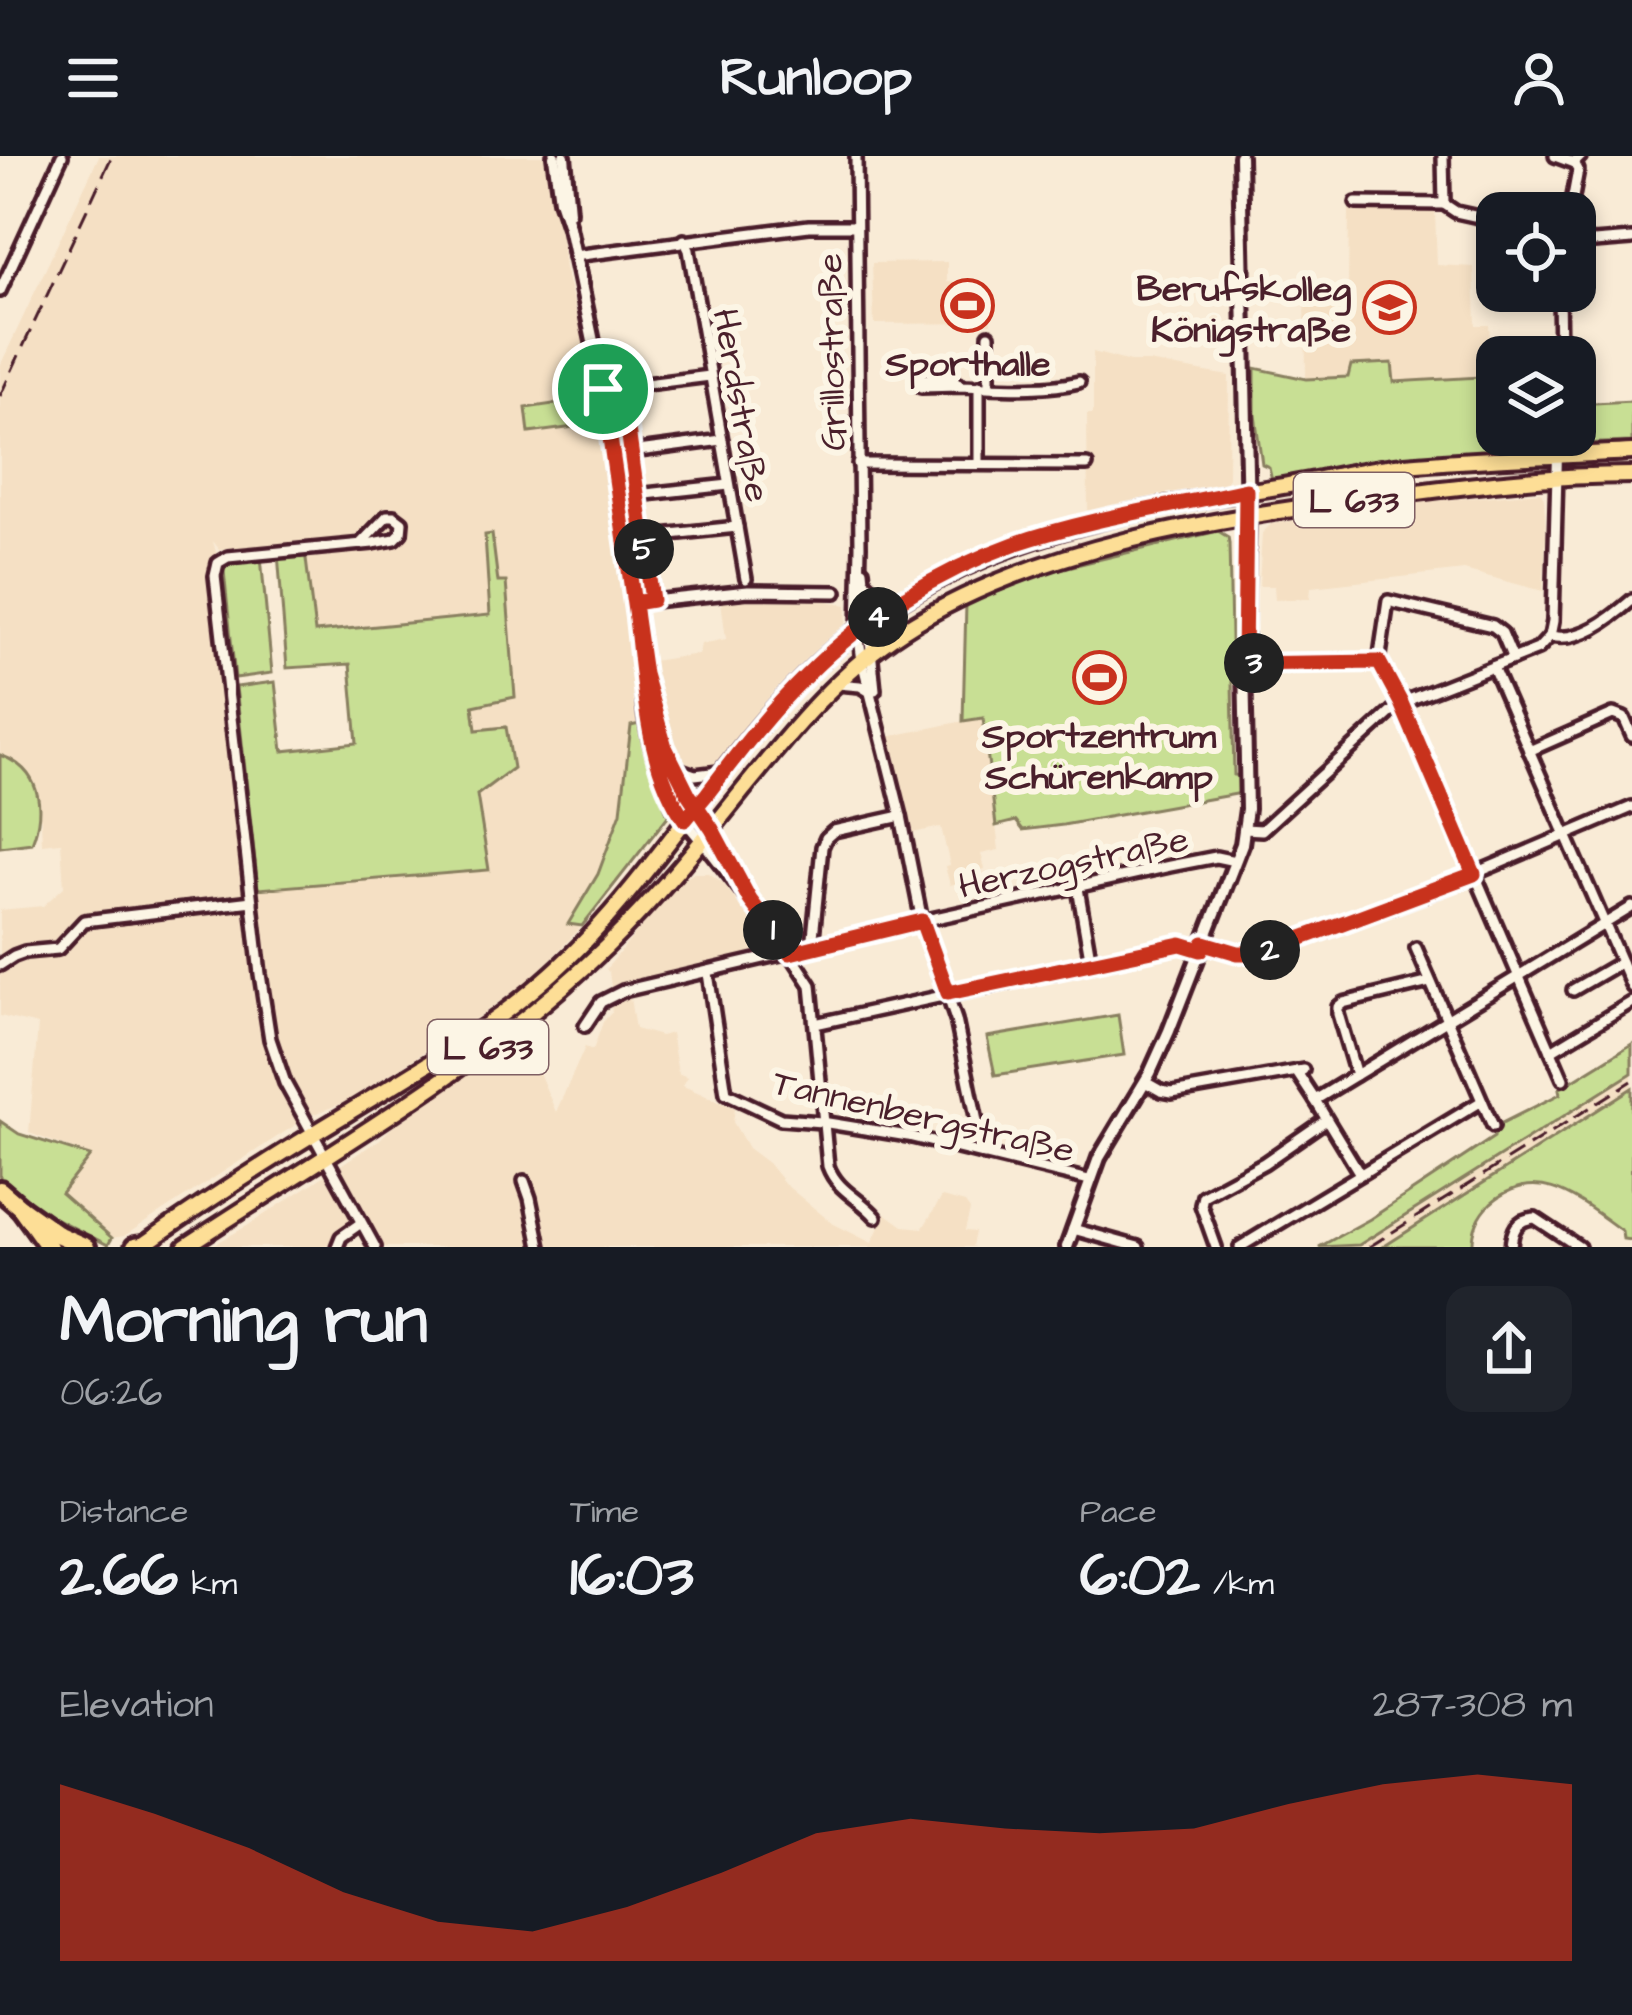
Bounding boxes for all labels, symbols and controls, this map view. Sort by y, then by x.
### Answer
text: Runloop [720,41,912,116]
icon: menu [60,45,126,111]
icon: person [1506,45,1572,111]
map controls [1476,192,1596,456]
button: locate [1476,192,1596,312]
street label: Grillostraße [805,253,860,451]
place label: Berufskolleg Königstraße [1137,264,1351,357]
sports icon: Sporthalle [940,278,996,334]
school or university icon: Berufskolleg Königstraße [1362,280,1418,336]
street label: Herdstraße [698,305,783,506]
button: layers [1476,336,1596,456]
pin [552,338,654,440]
place label: Sporthalle [885,339,1050,390]
icon: arrive [570,356,636,422]
road number: L 633 [1294,473,1414,527]
pin: 5 [614,519,674,579]
text: 5 [632,526,656,572]
pin: 4 [848,587,908,647]
text: 4 [867,594,889,640]
pin: 3 [1224,633,1284,693]
text: 3 [1246,640,1262,686]
sports icon: Sportzentrum Schürenkamp [1071,650,1127,706]
place label: Sportzentrum Schürenkamp [981,711,1217,803]
street label: Herzogstraße [954,814,1193,914]
pin: 1 [743,900,803,960]
text: 1 [771,907,775,953]
pin: 2 [1240,920,1300,980]
text: 2 [1261,927,1279,973]
road number: L 633 [428,1020,548,1074]
street label: Tannenbergstraße [767,1058,1079,1178]
text: Morning run [60,1276,428,1368]
button: share [1446,1286,1572,1412]
text: 06:26 [60,1367,162,1421]
text: Distance [60,1489,188,1535]
text: Time [570,1489,639,1535]
text: Pace [1080,1489,1157,1535]
text: 2.66 [60,1535,178,1618]
text: 16:03 [570,1535,694,1618]
text: 6:02 [1080,1535,1200,1618]
text: km [178,1561,237,1607]
text: /km [1200,1561,1274,1607]
text: Elevation [60,1679,214,1733]
text: 287–308 m [1373,1679,1572,1733]

